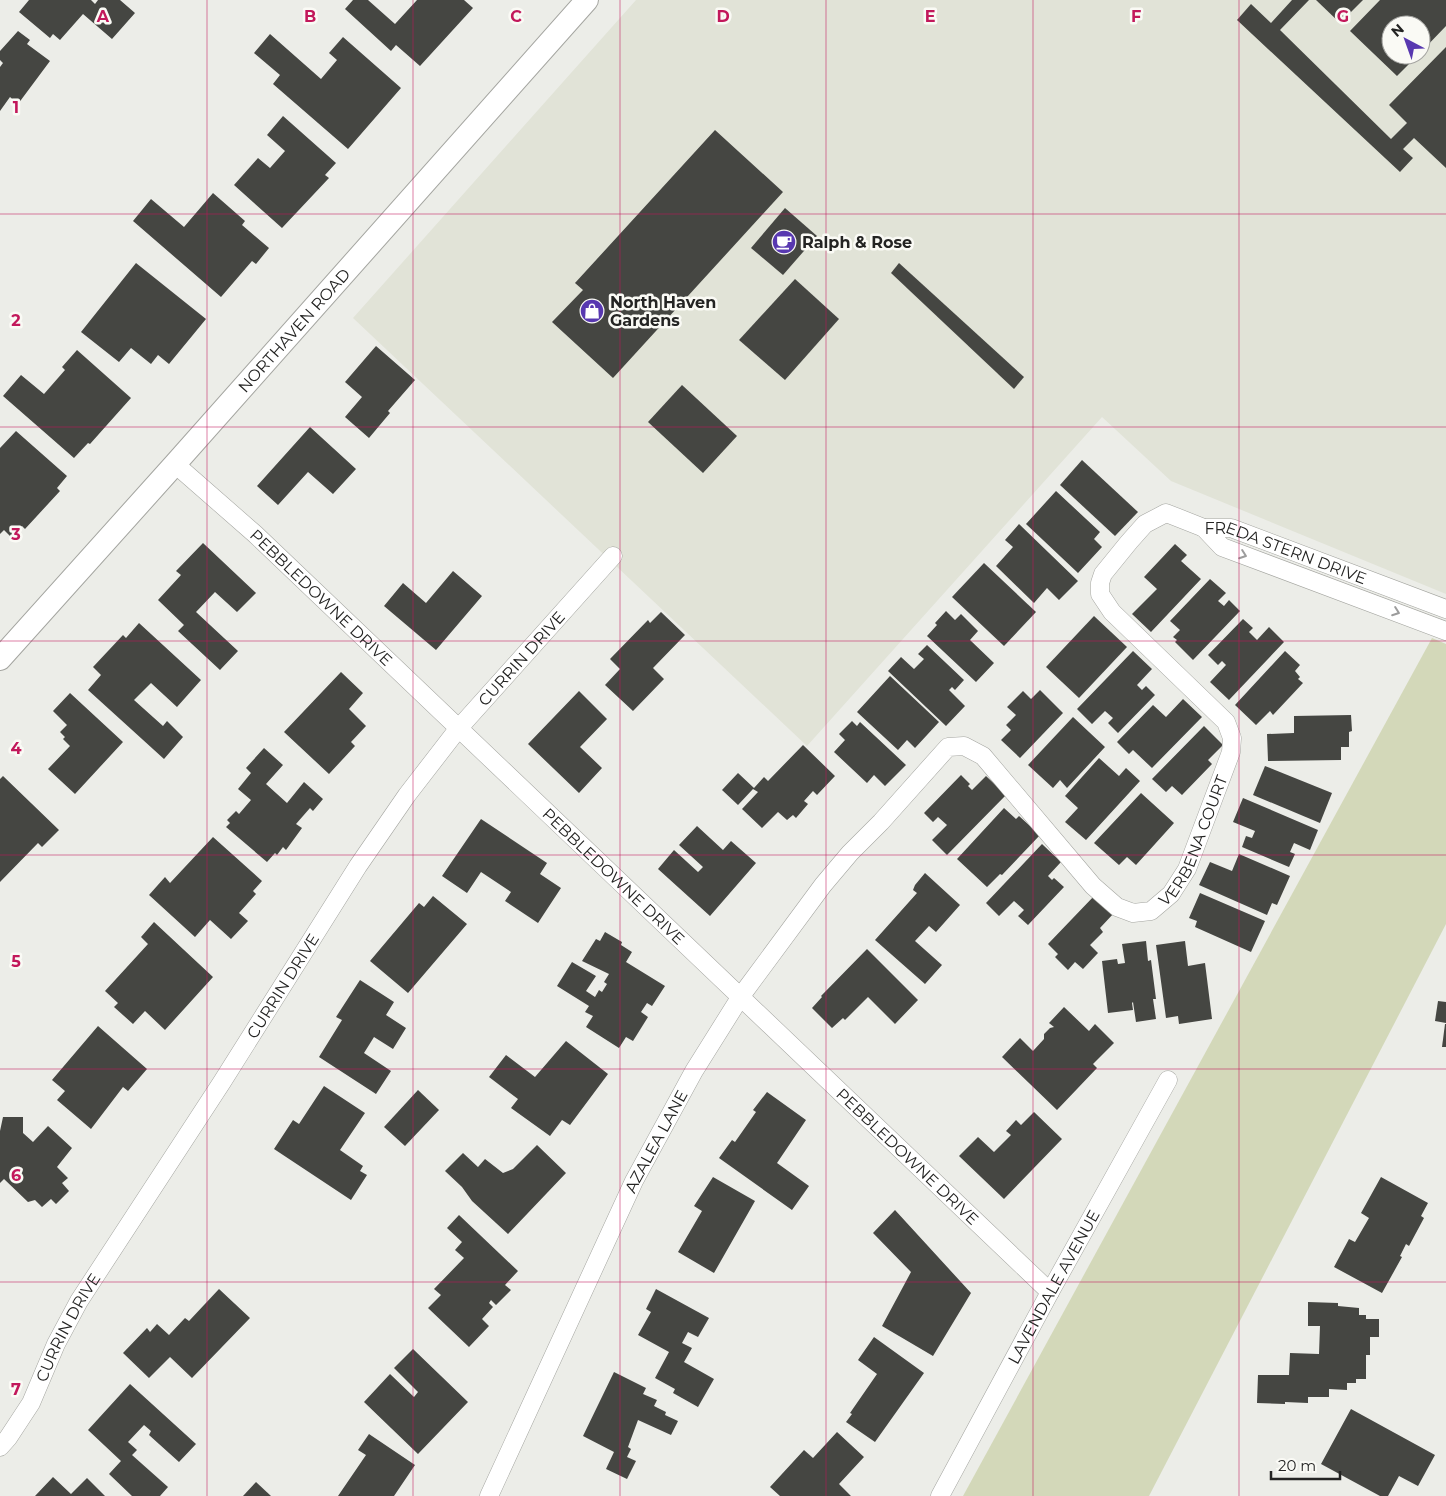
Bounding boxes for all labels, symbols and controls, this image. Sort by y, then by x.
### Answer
text: A [96,7,110,26]
text: B [304,7,316,26]
text: C [510,7,522,26]
text: D [716,7,730,26]
text: E [925,7,935,26]
text: F [1131,7,1141,26]
text: G [1337,7,1349,26]
north arrow [1381,15,1431,65]
text: N [1387,20,1408,41]
text: 1 [13,98,19,117]
cafe icon: Ralph & Rose [771,229,797,255]
place label: Ralph & Rose [802,233,912,252]
street label: NORTHAVEN ROAD [234,264,354,396]
place label: North Haven Gardens [610,293,716,330]
shop icon: North Haven Gardens [579,298,605,324]
text: 2 [11,311,21,330]
street label: FREDA STERN DRIVE [1204,517,1369,588]
text: 3 [10,525,21,544]
street label: PEBBLEDOWNE DRIVE [246,525,396,669]
one-way arrow [1238,549,1247,559]
one-way arrow [1391,606,1399,616]
street label: CURRIN DRIVE [474,607,568,710]
text: 4 [10,739,22,758]
street label: VERBENA COURT [1155,772,1231,910]
street label: PEBBLEDOWNE DRIVE [539,804,689,948]
street label: CURRIN DRIVE [242,930,323,1042]
text: 5 [11,952,21,971]
street label: PEBBLEDOWNE DRIVE [833,1084,983,1228]
street label: AZALEA LANE [620,1087,691,1196]
text: 6 [11,1166,21,1185]
street label: LAVENDALE AVENUE [1004,1206,1103,1367]
street label: CURRIN DRIVE [32,1270,104,1385]
text: 7 [11,1380,21,1399]
scale bar [1271,1448,1340,1480]
text: 20 m [1278,1456,1316,1475]

